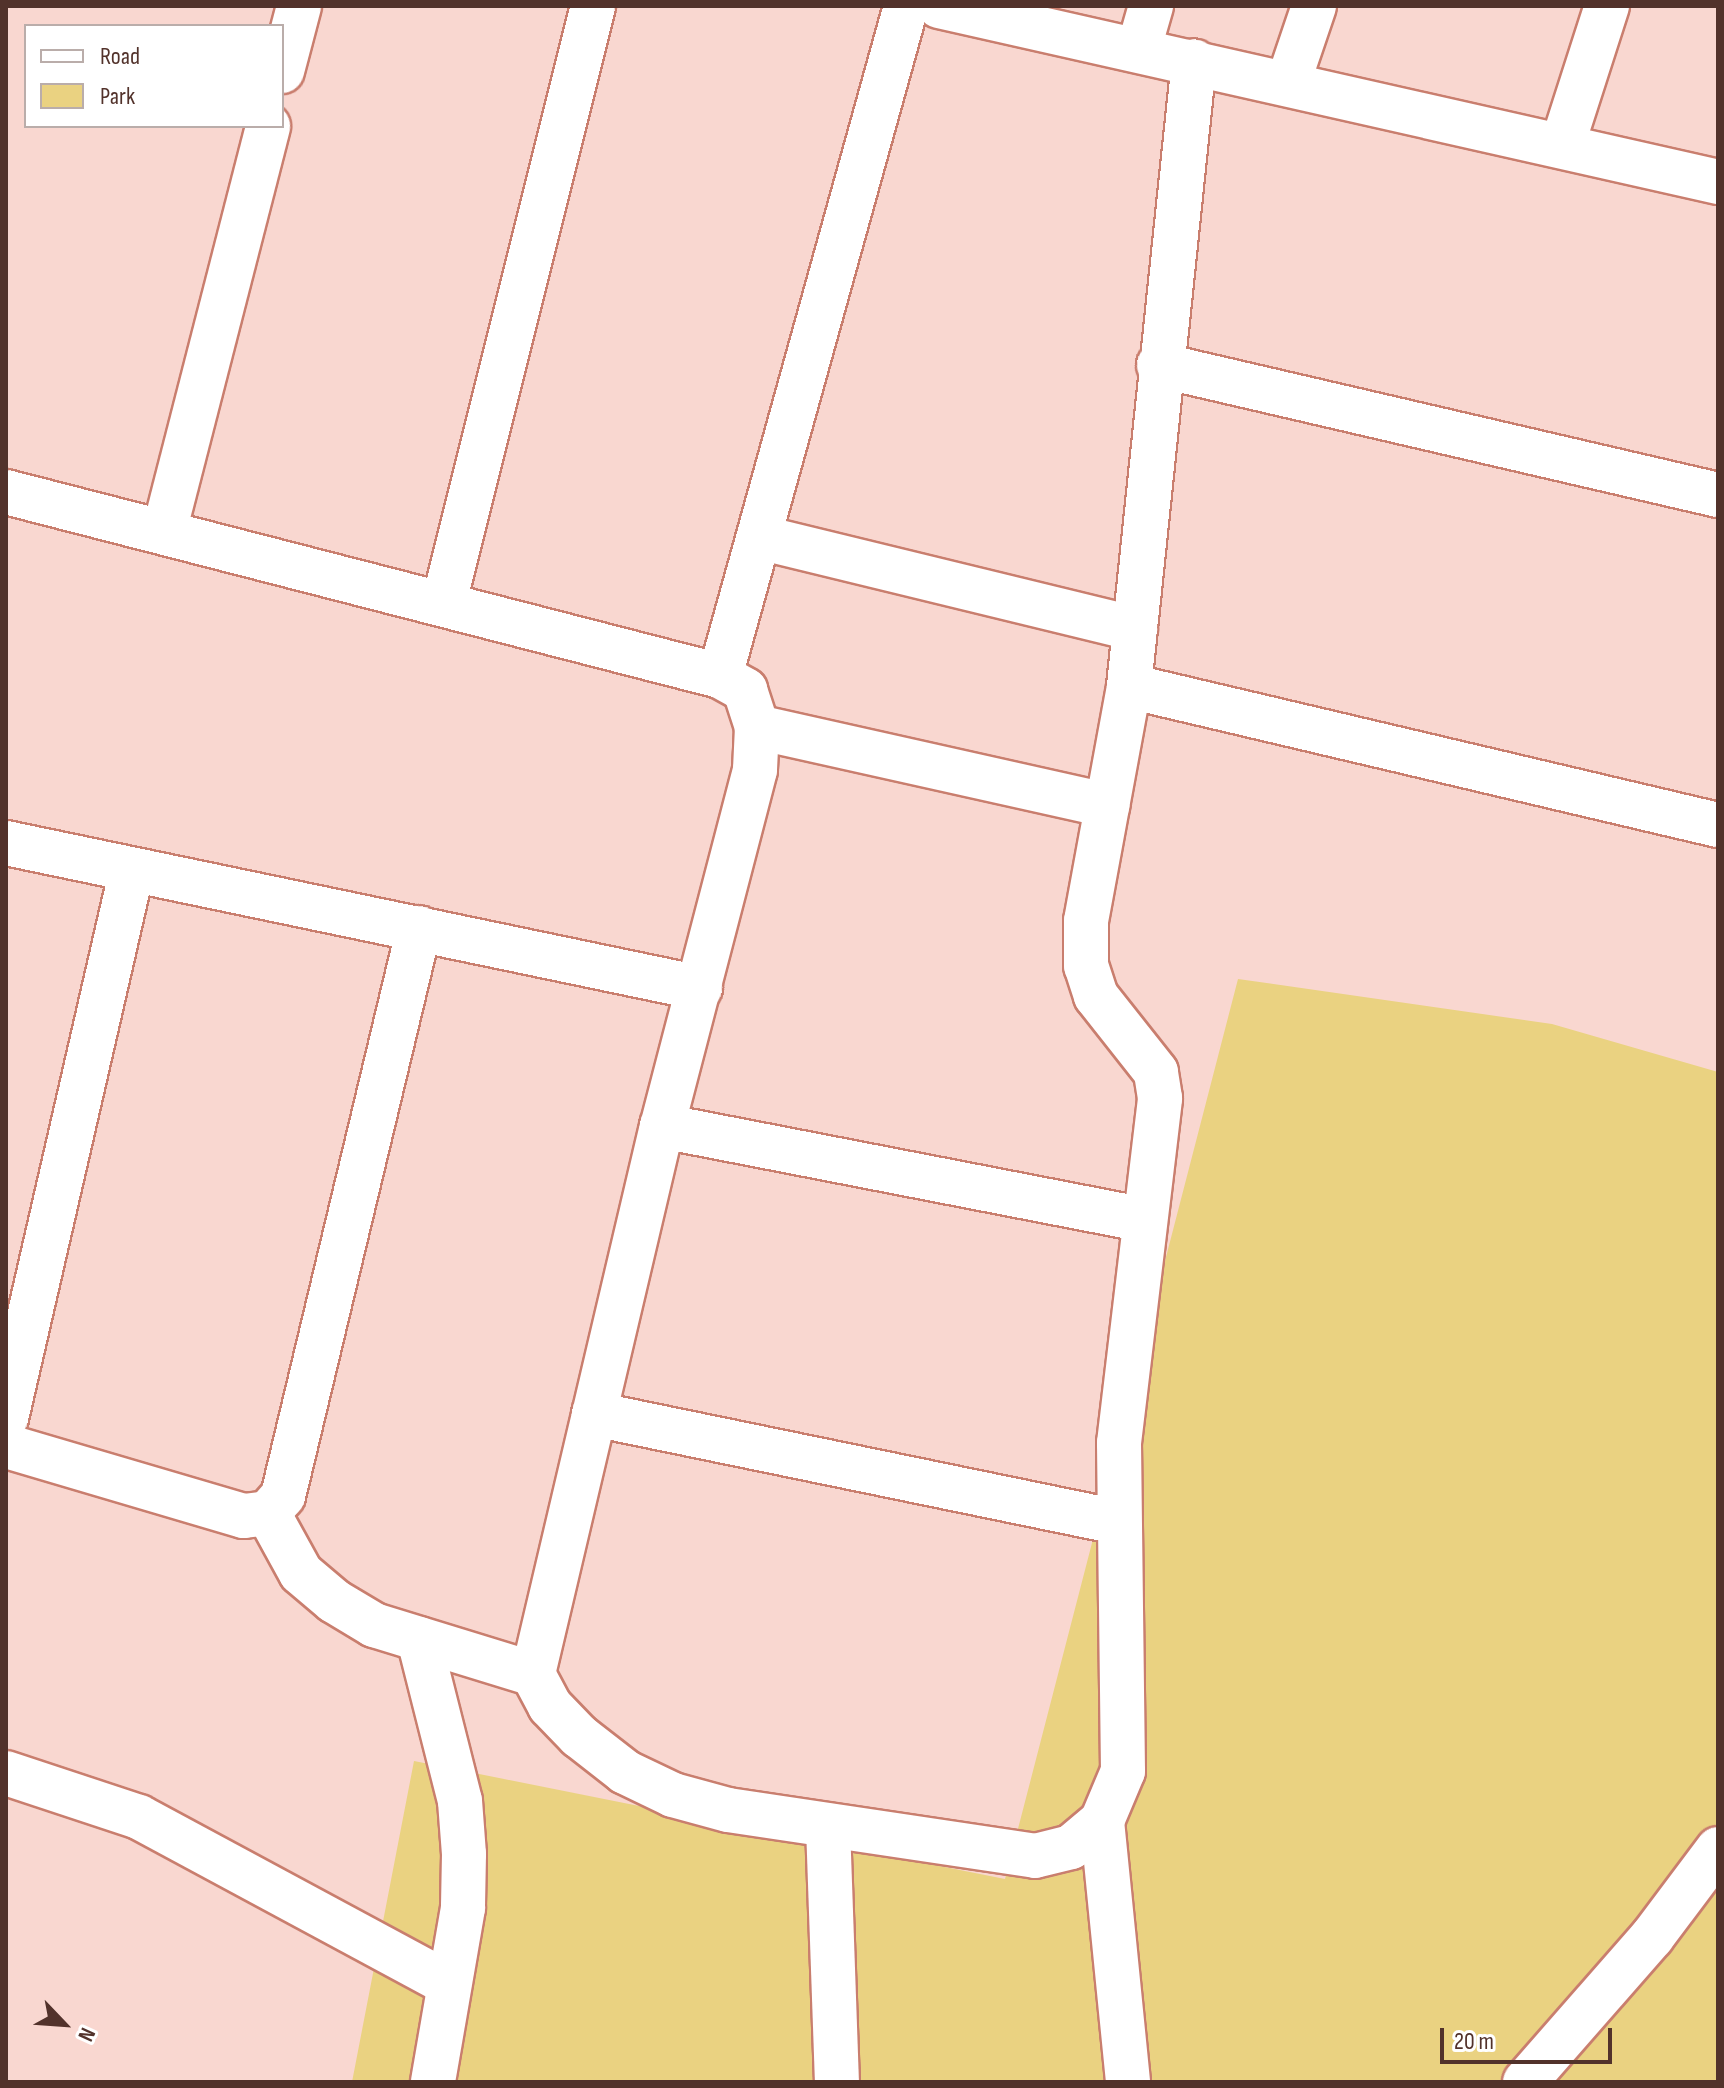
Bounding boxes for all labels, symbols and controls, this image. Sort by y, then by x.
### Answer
legend [24,24,284,128]
text: Road [100,42,140,71]
text: Park [100,82,135,111]
north arrow [24,1984,104,2064]
scale bar [1444,2012,1616,2062]
text: N [71,2023,101,2045]
text: 20 m [1454,2027,1494,2056]

